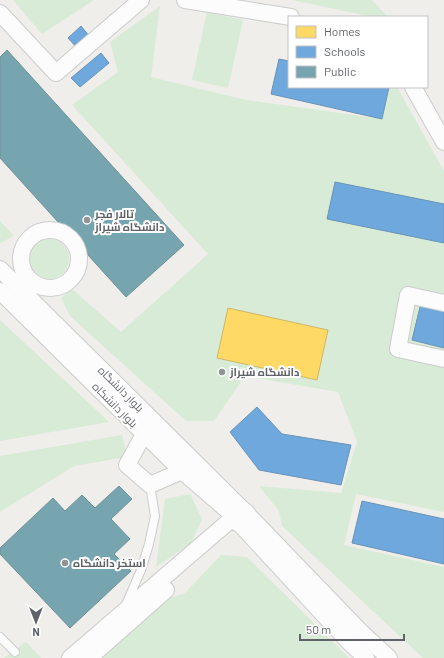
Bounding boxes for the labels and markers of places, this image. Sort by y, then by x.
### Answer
place label: تالار فجر دانشگاه شیراز [94,207,164,234]
marker: تالار فجر دانشگاه شیراز [82,215,92,225]
place label: دانشگاه شیراز [229,365,299,379]
marker: دانشگاه شیراز [217,367,227,377]
place label: استخر دانشگاه [73,556,146,570]
marker: استخر دانشگاه [60,558,70,568]

